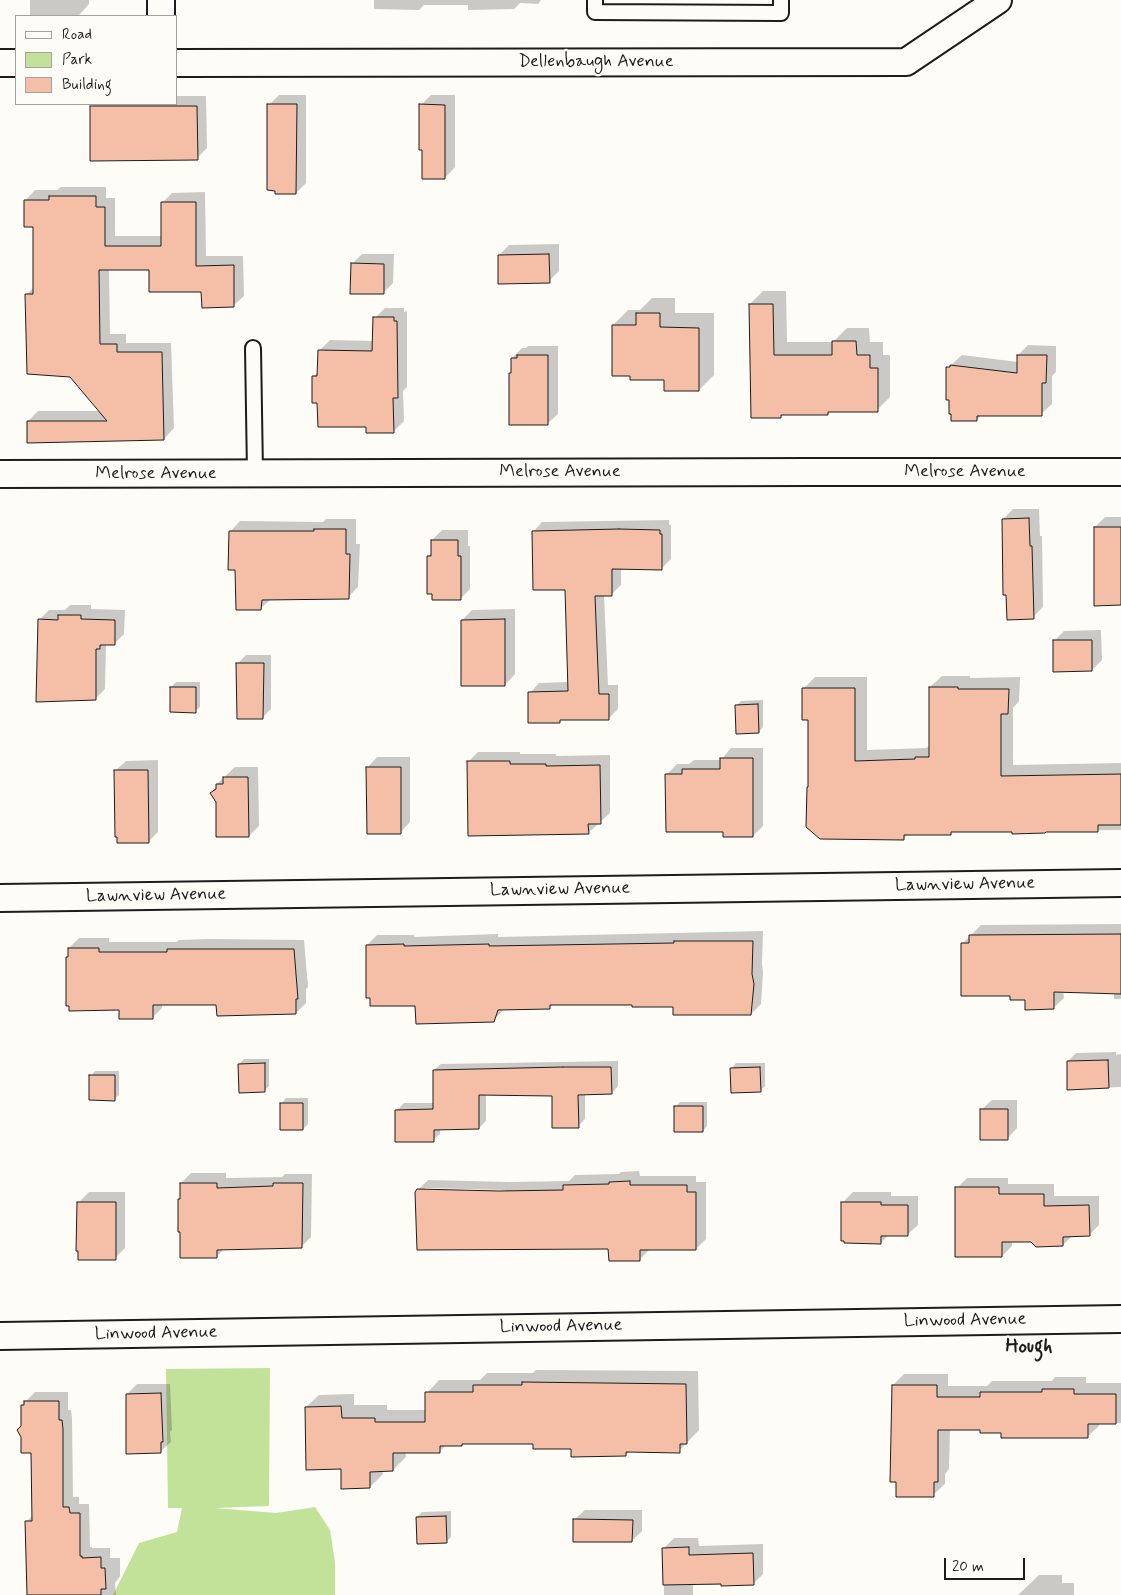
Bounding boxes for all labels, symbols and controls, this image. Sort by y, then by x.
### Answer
legend [15,15,178,105]
text: Road [62,25,92,45]
text: Park [62,50,92,70]
street label: Dellenbaugh Avenue [518,51,674,73]
text: Building [62,75,112,95]
street label: Melrose Avenue [499,461,621,483]
street label: Melrose Avenue [904,461,1026,483]
street label: Melrose Avenue [95,463,217,485]
street label: Lawnview Avenue [895,873,1035,897]
street label: Lawnview Avenue [490,878,630,902]
street label: Lawnview Avenue [86,884,226,908]
street label: Linwood Avenue [903,1309,1027,1333]
street label: Linwood Avenue [499,1315,623,1339]
street label: Linwood Avenue [94,1322,218,1346]
district label: Hough [1006,1336,1052,1360]
scale bar [946,1548,1027,1580]
text: 20 m [952,1557,984,1577]

